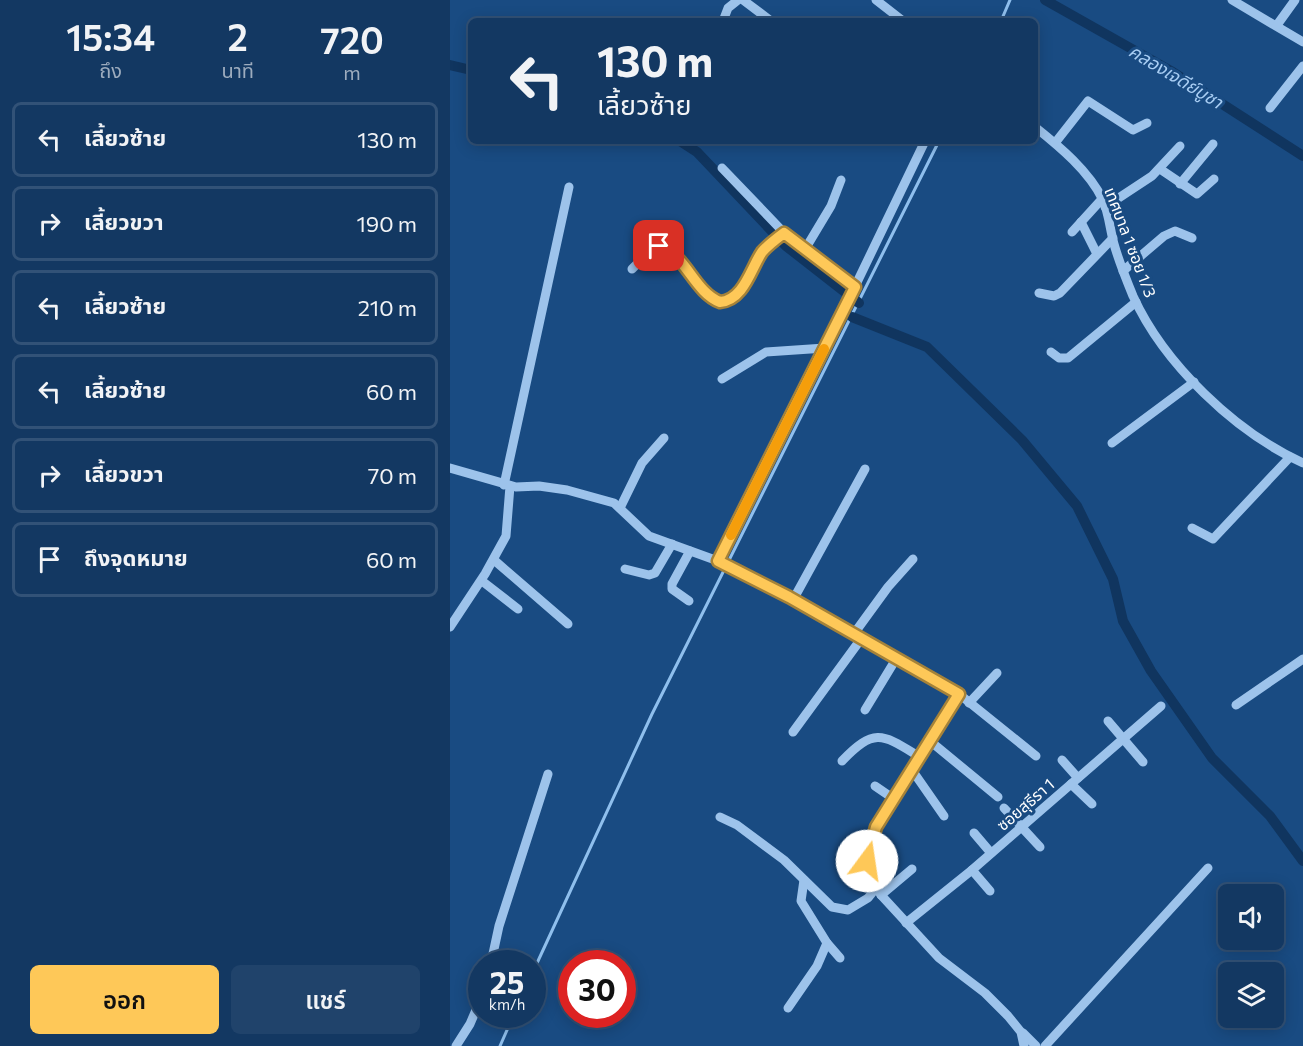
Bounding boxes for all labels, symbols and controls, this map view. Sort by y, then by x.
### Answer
text: 15:34 [66,14,155,58]
text: 2 [228,14,248,58]
text: 720 [320,17,384,61]
text: 130 m [597,34,713,86]
water label: คลองเจดีย์บูชา [1125,39,1227,114]
icon: left [498,42,576,120]
text: ถึง [99,58,122,82]
text: นาที [221,58,254,82]
text: m [343,60,361,84]
text: เลี้ยวซ้าย [597,88,691,121]
icon: left [33,123,66,156]
text: เลี้ยวซ้าย [84,124,166,151]
text: 130 m [357,126,417,153]
street label: เทศบาล 1 ซอย 1/3 [1101,184,1161,300]
icon: right [33,207,66,240]
text: เลี้ยวขวา [84,208,164,235]
text: 190 m [356,210,417,237]
pin [633,220,684,271]
icon: arrive [642,229,675,262]
icon: left [33,291,66,324]
text: เลี้ยวซ้าย [84,292,166,319]
text: 210 m [358,294,417,321]
icon: left [33,375,66,408]
text: เลี้ยวซ้าย [84,376,166,403]
text: 60 m [366,378,417,405]
icon: right [33,459,66,492]
text: เลี้ยวขวา [84,460,164,487]
text: 70 m [368,462,417,489]
icon: arrive [33,543,66,576]
text: ถึงจุดหมาย [84,544,188,571]
text: 60 m [366,546,417,573]
street label: ซอยสุธีรา 1 [992,774,1058,835]
position arrow [835,829,899,893]
map controls [1218,884,1284,1028]
button: sound [1218,884,1284,950]
speed limit sign: 30 [558,950,636,1028]
button: layers [1218,962,1284,1028]
text: 25 [490,963,524,1000]
button: ออก [30,965,219,1034]
button: แชร์ [231,965,420,1034]
text: km/h [489,995,525,1013]

